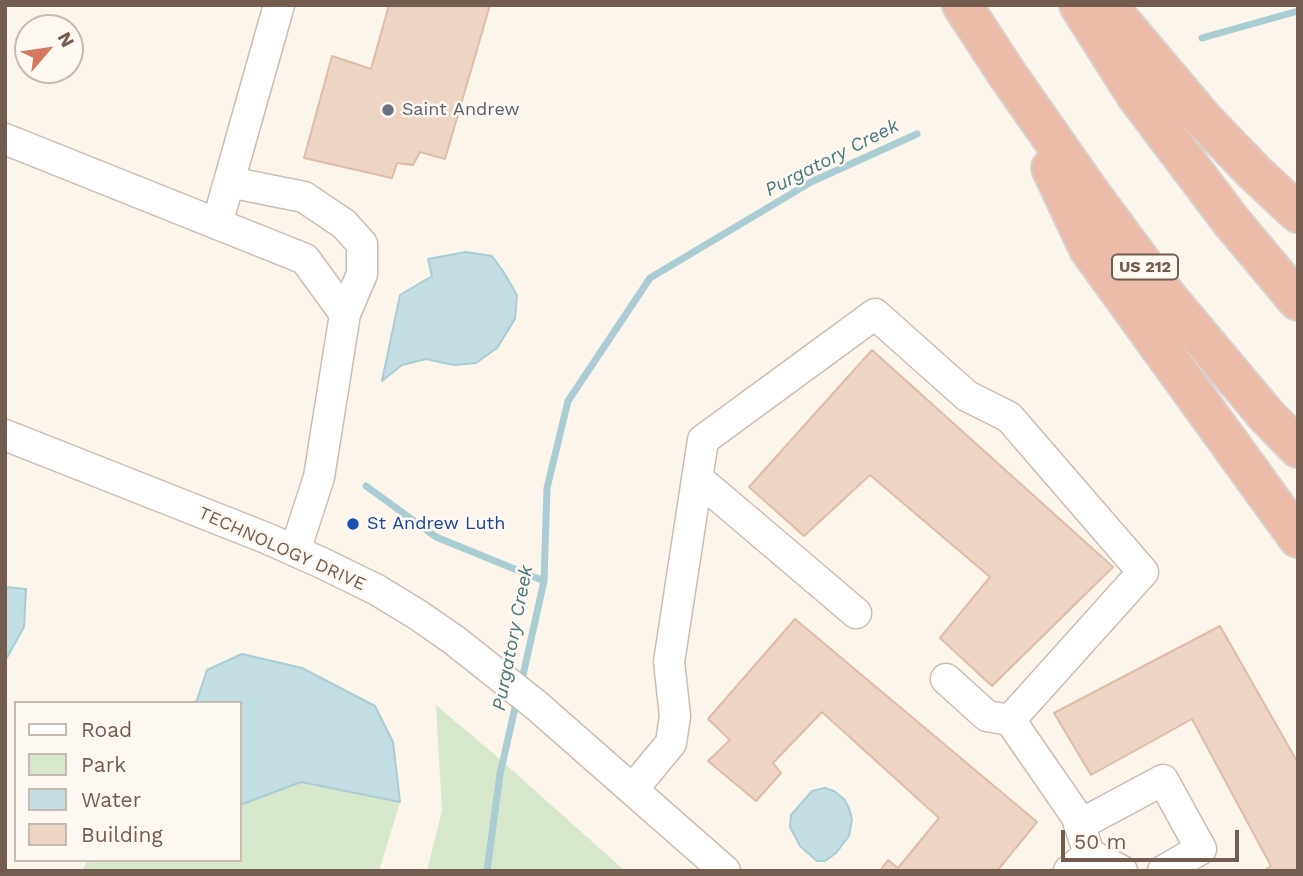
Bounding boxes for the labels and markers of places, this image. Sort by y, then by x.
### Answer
place label: Saint Andrew [402,99,520,121]
marker: Saint Andrew [380,102,396,118]
place label: St Andrew Luth [367,513,505,535]
marker: St Andrew Luth [345,516,361,532]

